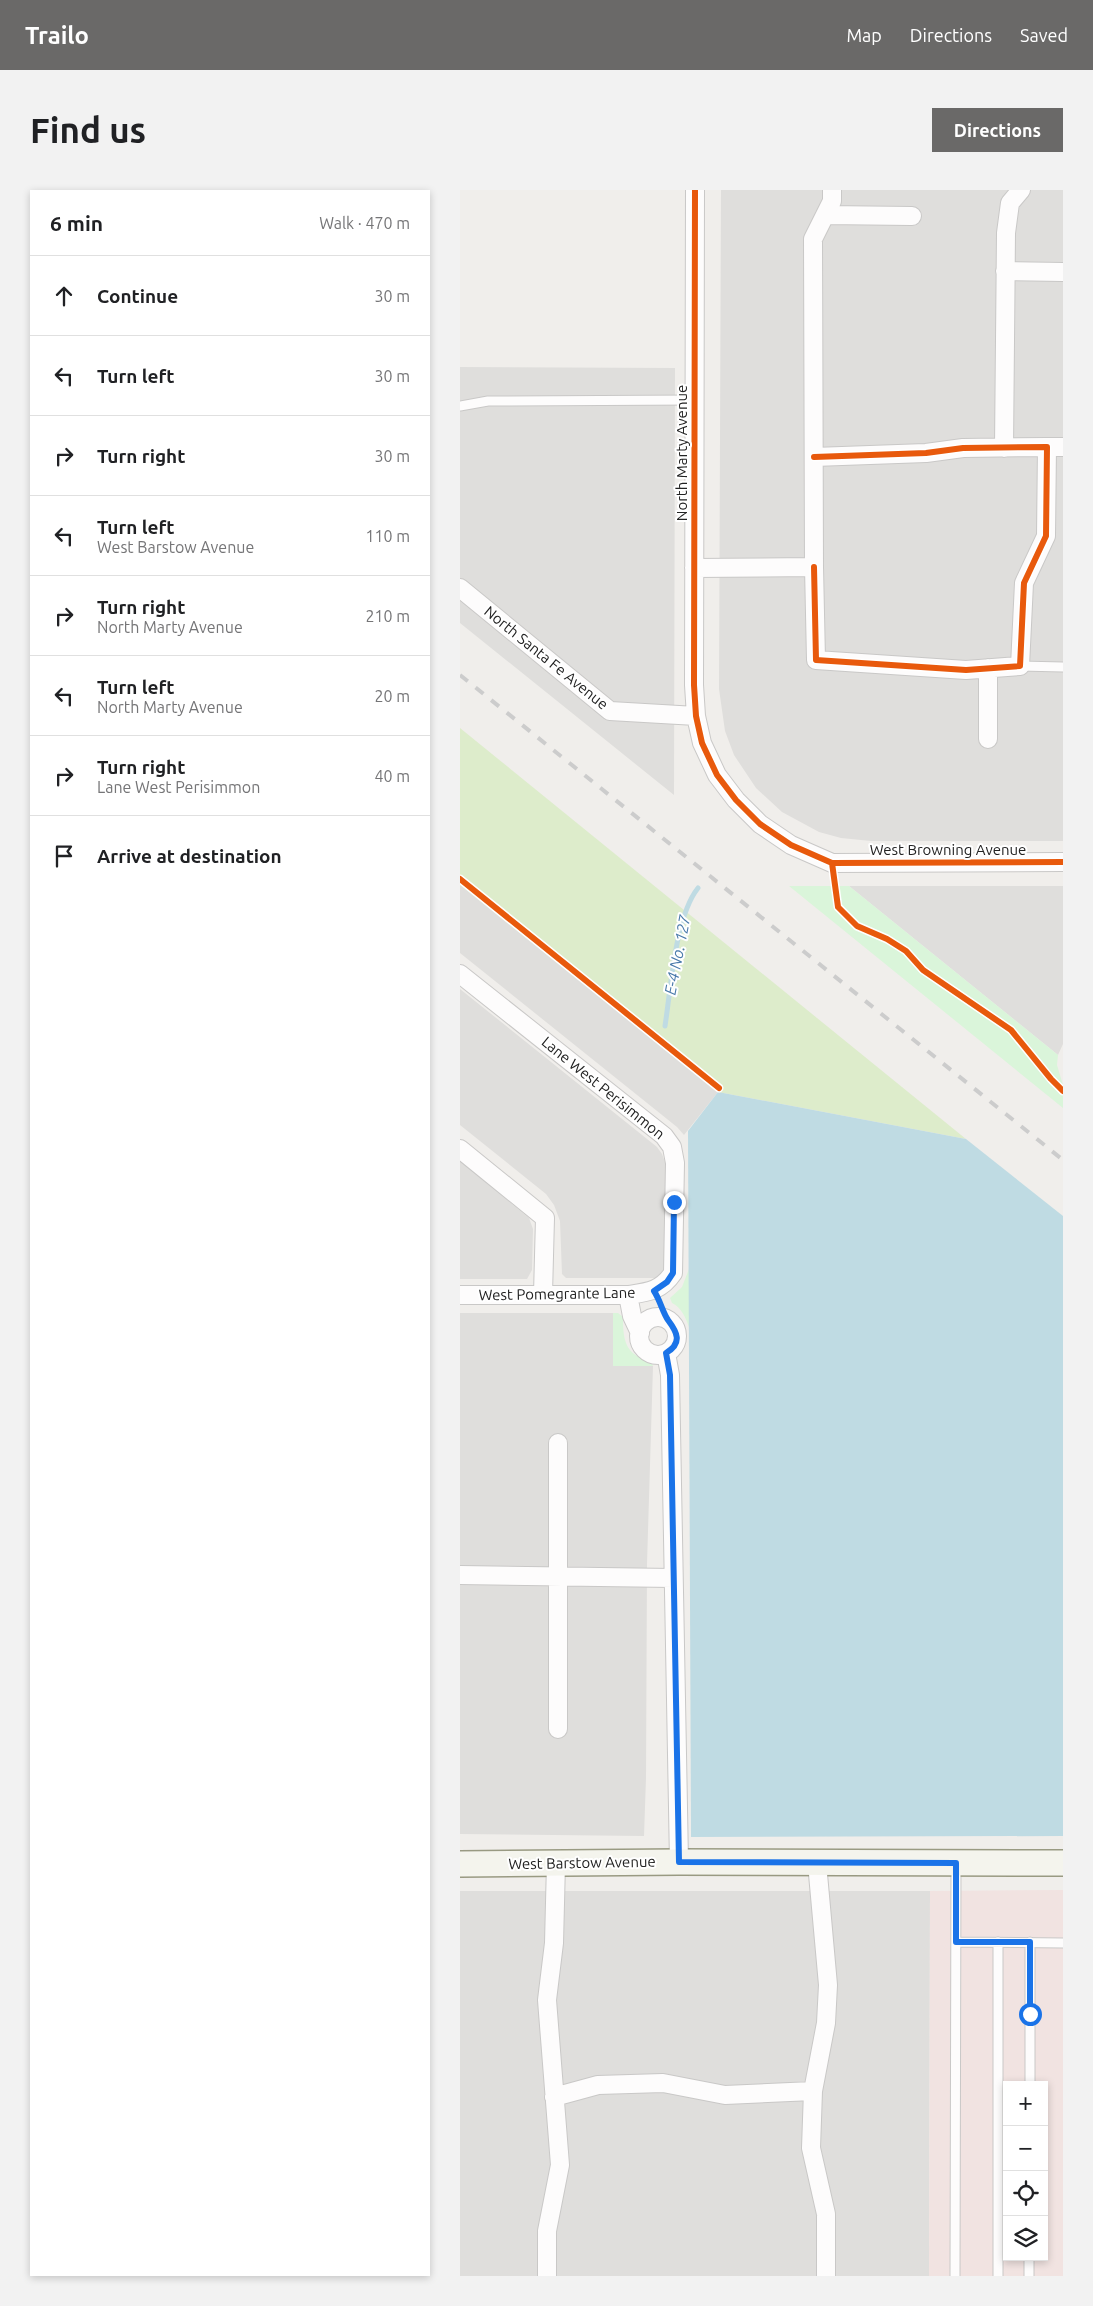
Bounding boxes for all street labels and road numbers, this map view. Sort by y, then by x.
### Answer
street label: North Marty Avenue [673,385,690,521]
street label: North Santa Fe Avenue [481,602,612,713]
street label: West Browning Avenue [870,841,1026,858]
street label: Lane West Perisimmon [538,1033,668,1142]
street label: West Pomegrante Lane [478,1284,636,1303]
street label: West Barstow Avenue [508,1853,656,1872]

